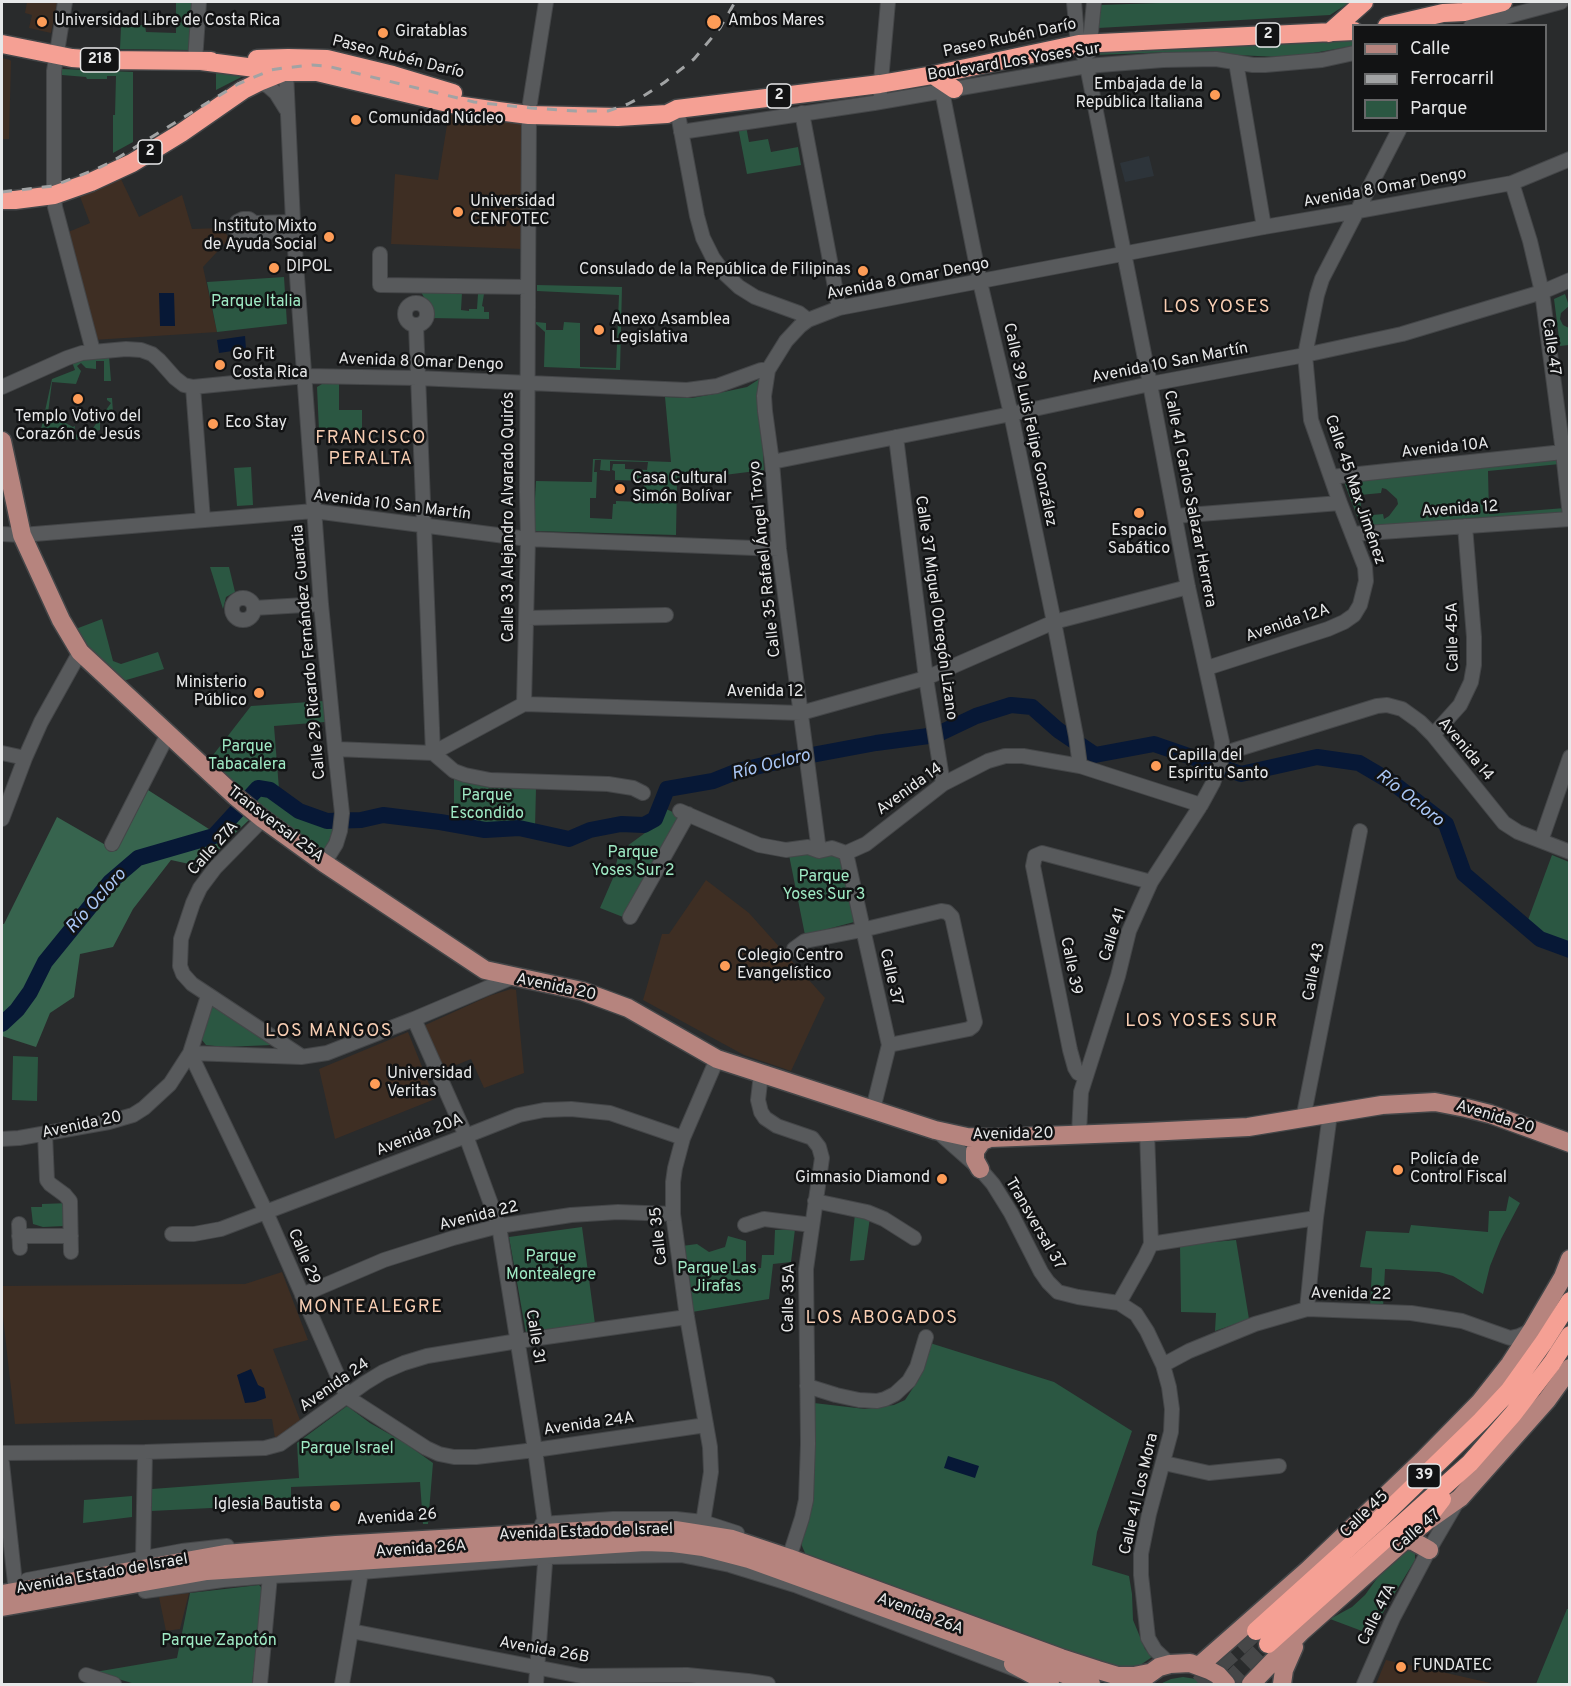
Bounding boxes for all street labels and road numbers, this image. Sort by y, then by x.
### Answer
street label: Paseo Rubén Darío [942,16,1078,62]
road number: 2 [1256,23,1280,47]
street label: Paseo Rubén Darío [330,32,466,84]
street label: Boulevard Los Yoses Sur [926,40,1102,86]
road number: 218 [80,48,120,72]
road number: 2 [767,84,791,108]
road number: 2 [138,140,162,164]
street label: Avenida 8 Omar Dengo [1302,165,1468,213]
street label: Avenida 8 Omar Dengo [825,255,991,305]
street label: Calle 47 [1536,317,1564,377]
street label: Calle 39 Luis Felipe González [998,321,1060,529]
street label: Avenida 10 San Martín [1090,339,1250,389]
street label: Avenida 8 Omar Dengo [338,351,504,375]
street label: Calle 41 Carlos Salazar Herrera [1159,389,1219,609]
street label: Calle 33 Alejandro Alvarado Quirós [500,392,520,642]
street label: Calle 45 Max Jiménez [1319,413,1389,567]
street label: Avenida 10A [1400,435,1490,463]
street label: Calle 35 Rafael Ángel Troyo [746,460,786,658]
street label: Avenida 10 San Martín [312,487,472,525]
street label: Calle 37 Miguel Obregón Lizano [910,495,960,721]
street label: Avenida 12 [1421,498,1499,522]
street label: Calle 29 Ricardo Fernández Guardia [289,524,331,780]
street label: Avenida 12A [1243,601,1333,647]
street label: Calle 45A [1444,602,1464,672]
street label: Avenida 12 [727,683,803,703]
street label: Avenida 14 [1433,714,1497,786]
street label: Avenida 14 [873,760,947,820]
street label: Transversal 25A [223,783,327,867]
street label: Calle 27A [185,818,243,880]
street label: Calle 41 [1096,906,1132,964]
street label: Calle 39 [1055,936,1085,996]
street label: Calle 43 [1300,941,1330,1003]
street label: Calle 37 [874,947,906,1007]
street label: Avenida 20 [514,970,598,1006]
street label: Avenida 20 [1453,1097,1537,1139]
street label: Avenida 20 [40,1108,124,1144]
street label: Avenida 20A [374,1111,466,1161]
street label: Avenida 20 [972,1125,1054,1145]
street label: Transversal 37 [1000,1175,1068,1273]
street label: Avenida 22 [437,1198,521,1236]
street label: Calle 35 [647,1206,673,1266]
street label: Calle 29 [283,1226,323,1288]
street label: Calle 35A [780,1263,800,1333]
street label: Avenida 22 [1310,1285,1392,1305]
street label: Calle 31 [520,1308,548,1366]
street label: Avenida 24 [296,1355,374,1417]
street label: Avenida 24A [542,1409,636,1441]
street label: Calle 41 Los Mora [1117,1431,1163,1557]
road number: 39 [1408,1464,1440,1488]
street label: Calle 45 [1337,1487,1393,1543]
street label: Avenida 26 [356,1506,438,1530]
street label: Calle 47 [1389,1506,1445,1558]
street label: Avenida Estado de Israel [498,1520,674,1546]
street label: Avenida 26A [375,1537,467,1563]
street label: Avenida Estado de Israel [14,1550,190,1600]
street label: Calle 47A [1355,1581,1401,1649]
street label: Avenida 26A [874,1590,966,1640]
street label: Avenida 26B [498,1634,590,1668]

